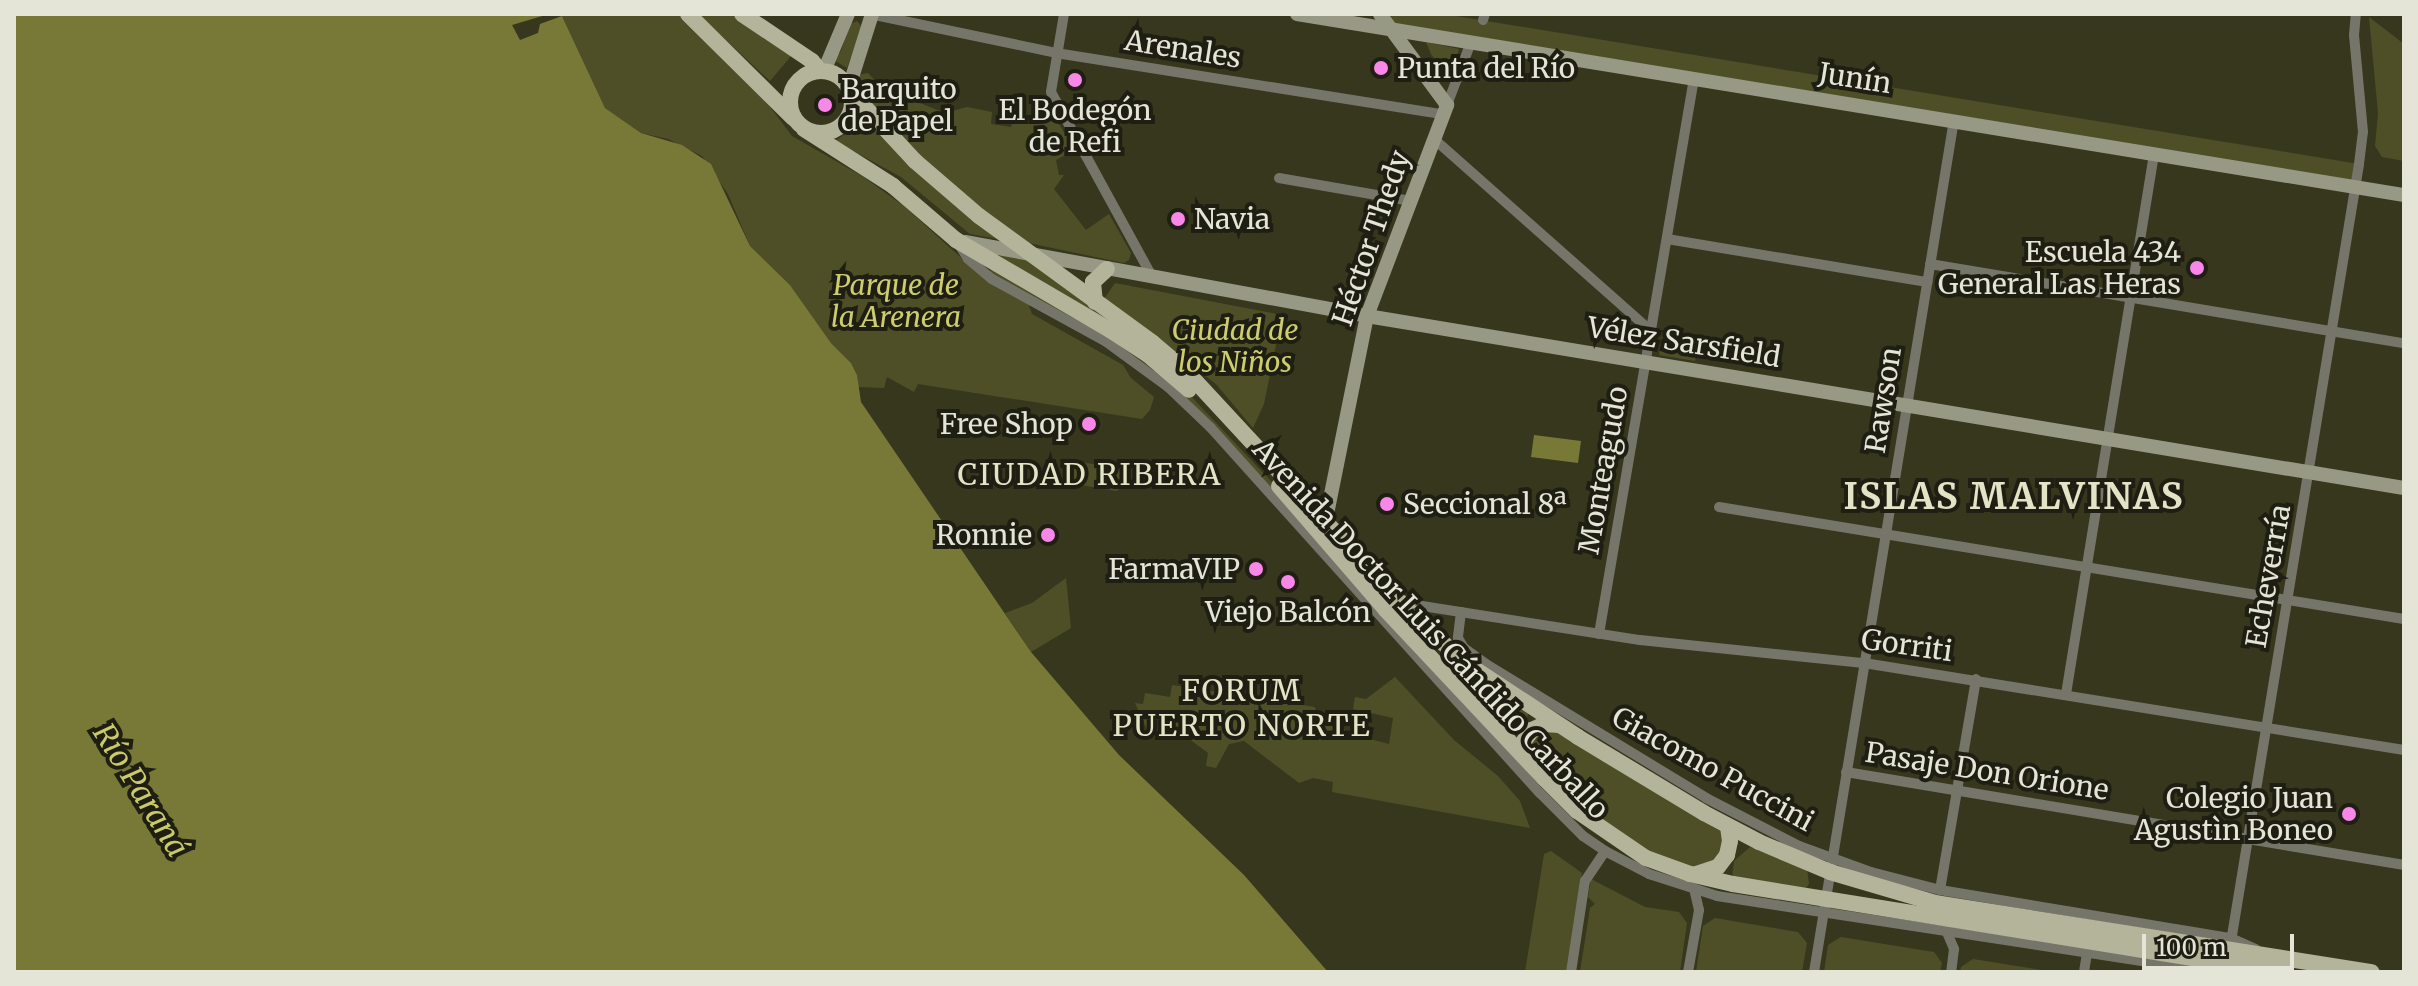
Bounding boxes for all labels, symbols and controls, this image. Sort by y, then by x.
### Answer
street label: Arenales [1122,23,1244,75]
place label: Punta del Río [1397,51,1575,85]
street label: Junín [1816,56,1894,100]
marker: Punta del Río [1372,59,1390,77]
marker: El Bodegón de Refi [1066,71,1084,89]
place label: Barquito de Papel [841,72,957,138]
place label: El Bodegón de Refi [998,93,1152,159]
marker: Barquito de Papel [816,96,834,114]
street label: Héctor Thedy [1325,146,1417,330]
place label: Navia [1194,202,1270,236]
marker: Navia [1169,210,1187,228]
place label: Escuela 434 General Las Heras [1938,235,2181,301]
marker: Escuela 434 General Las Heras [2188,259,2206,277]
park label: Parque de la Arenera [831,268,961,334]
street label: Vélez Sarsfield [1585,310,1783,374]
park label: Ciudad de los Niños [1171,313,1299,379]
street label: Rawson [1858,345,1908,455]
street label: Monteagudo [1572,384,1634,556]
place label: Free Shop [940,407,1073,441]
marker: Free Shop [1080,415,1098,433]
street label: Avenida Doctor Luis Cándido Carballo [1246,432,1616,826]
district label: CIUDAD RIBERA [958,456,1222,492]
district label: ISLAS MALVINAS [1844,475,2184,519]
place label: Seccional 8ª [1403,487,1567,521]
marker: Seccional 8ª [1378,495,1396,513]
street label: Echeverría [2239,502,2297,650]
place label: Ronnie [936,518,1032,552]
marker: Ronnie [1039,526,1057,544]
place label: FarmaVIP [1108,552,1240,586]
marker: FarmaVIP [1247,560,1265,578]
marker: Viejo Balcón [1279,573,1297,591]
place label: Viejo Balcón [1205,595,1371,629]
street label: Gorriti [1859,622,1955,668]
district label: FORUM PUERTO NORTE [1112,672,1372,742]
street label: Giacomo Puccini [1606,700,1820,838]
water label: Río Paraná [86,717,196,863]
street label: Pasaje Don Orione [1863,735,2111,807]
place label: Colegio Juan Agustìn Boneo [2134,781,2333,847]
marker: Colegio Juan Agustìn Boneo [2340,805,2358,823]
scale bar [2146,918,2298,968]
text: 100 m [2156,932,2226,963]

